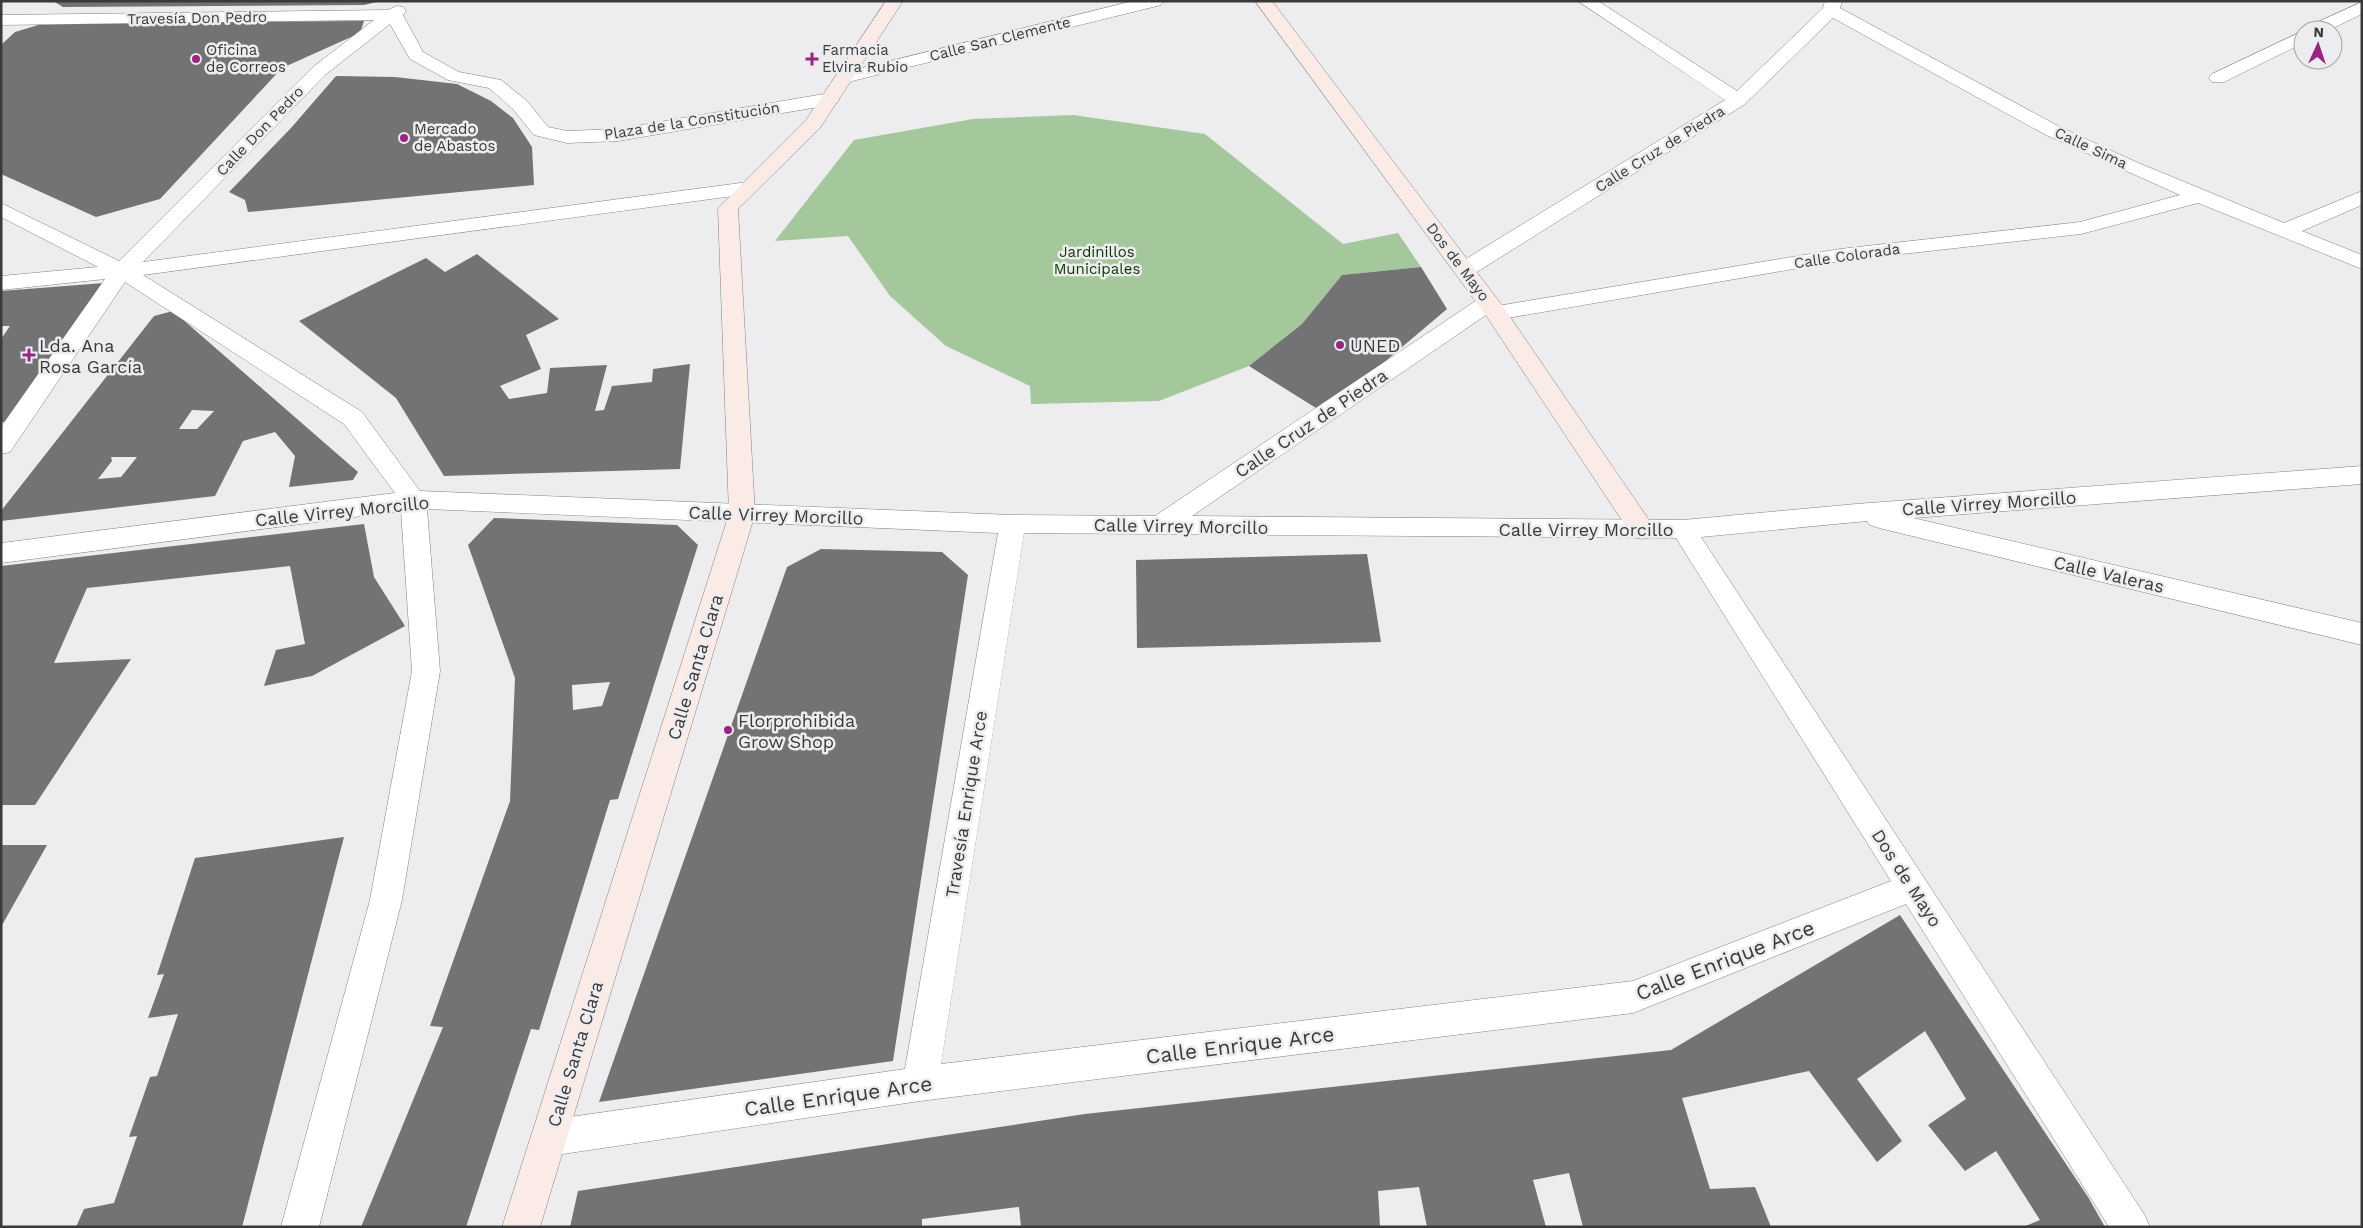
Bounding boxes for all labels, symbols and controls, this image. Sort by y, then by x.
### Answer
street label: Travesía Don Pedro [127,8,267,28]
street label: Calle San Clemente [928,13,1072,65]
north arrow [2293,20,2343,70]
text: N [2313,24,2324,40]
place label: Oficina de Correos [206,41,286,76]
place label: Farmacia Elvira Rubio [822,41,908,76]
marker: Oficina de Correos [190,53,202,65]
marker: Farmacia Elvira Rubio [806,53,818,65]
street label: Calle Don Pedro [213,82,307,180]
street label: Plaza de la Constitución [603,98,781,144]
street label: Calle Cruz de Piedra [1592,102,1729,196]
place label: Mercado de Abastos [414,120,496,155]
street label: Calle Sima [2052,123,2131,173]
marker: Mercado de Abastos [398,132,410,144]
street label: Dos de Mayo [1423,219,1493,305]
street label: Calle Colorada [1793,240,1902,272]
park label: Jardinillos Municipales [1054,243,1140,278]
place label: Lda. Ana Rosa García [39,335,142,377]
place label: UNED [1350,335,1400,356]
marker: UNED [1334,339,1346,351]
marker: Lda. Ana Rosa García [23,349,35,361]
street label: Calle Cruz de Piedra [1231,364,1391,482]
street label: Calle Virrey Morcillo [1901,486,2077,520]
street label: Calle Virrey Morcillo [254,491,430,531]
street label: Calle Virrey Morcillo [688,501,864,529]
street label: Calle Virrey Morcillo [1093,514,1269,538]
street label: Calle Virrey Morcillo [1498,519,1674,540]
street label: Calle Valeras [2052,551,2166,597]
street label: Calle Santa Clara [663,592,727,742]
street label: Travesía Enrique Arce [941,709,991,899]
place label: Florprohibida Grow Shop [738,710,855,752]
marker: Florprohibida Grow Shop [722,724,734,736]
street label: Dos de Mayo [1868,825,1946,931]
street label: Calle Enrique Arce [1632,914,1818,1006]
street label: Calle Santa Clara [543,979,607,1129]
street label: Calle Enrique Arce [1144,1021,1336,1069]
street label: Calle Enrique Arce [742,1070,934,1122]

